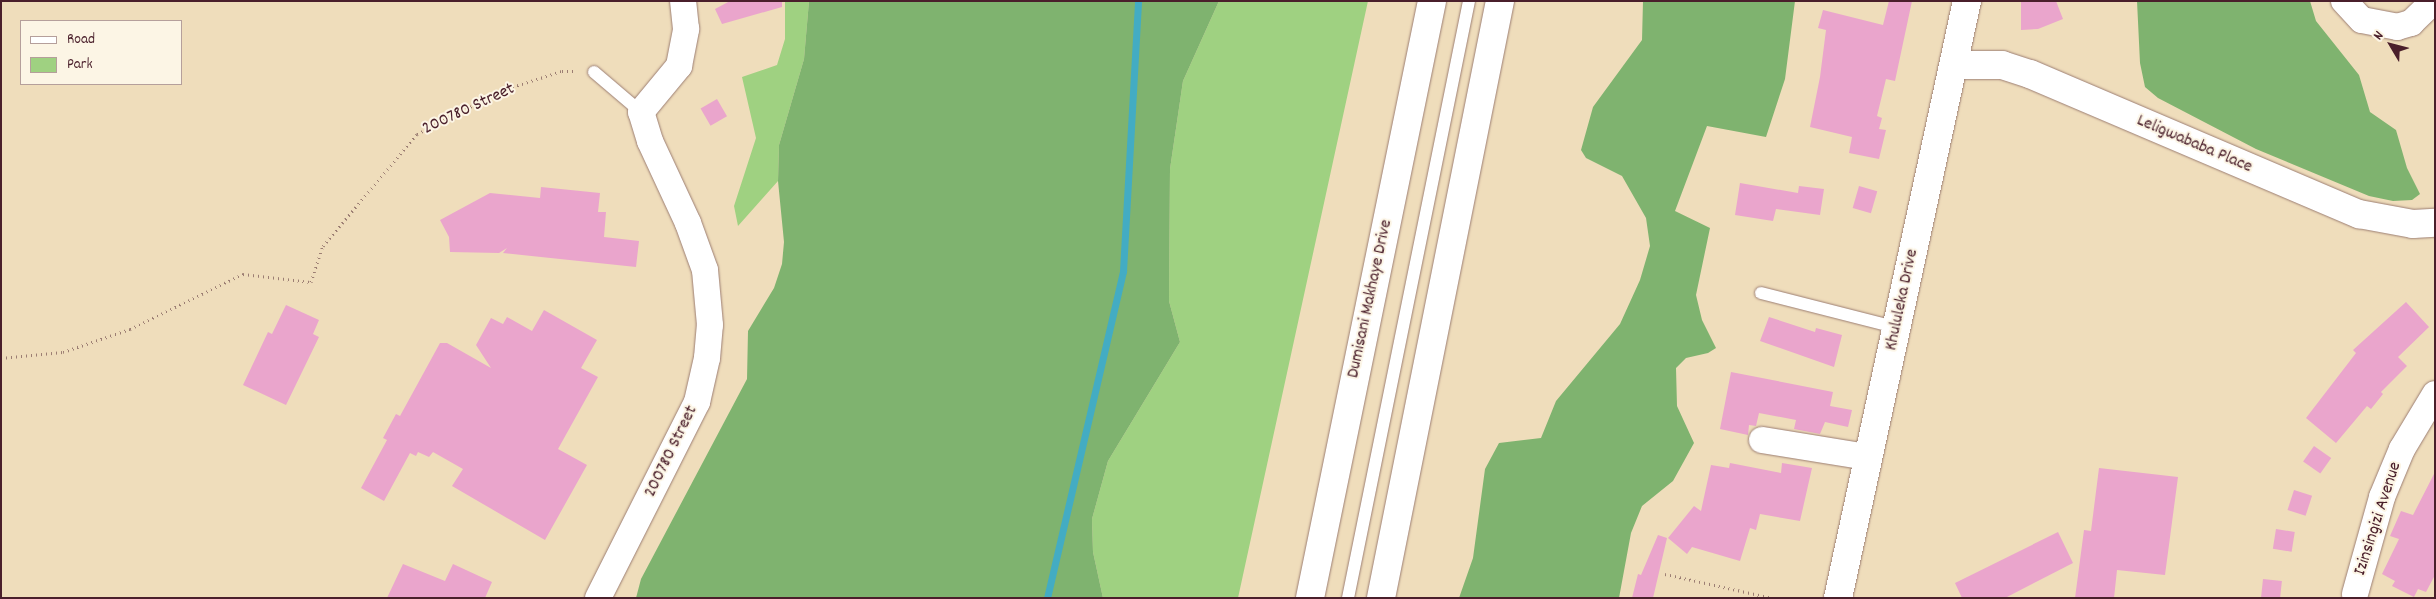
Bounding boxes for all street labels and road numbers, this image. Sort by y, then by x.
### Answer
street label: 200780 Street [419,79,519,141]
street label: Leligwababa Place [2133,111,2255,179]
street label: Dumisani Makhaye Drive [1344,218,1398,380]
street label: Khululeka Drive [1882,247,1924,353]
street label: 200780 Street [641,403,703,501]
street label: Izinsingizi Avenue [2351,460,2407,578]

